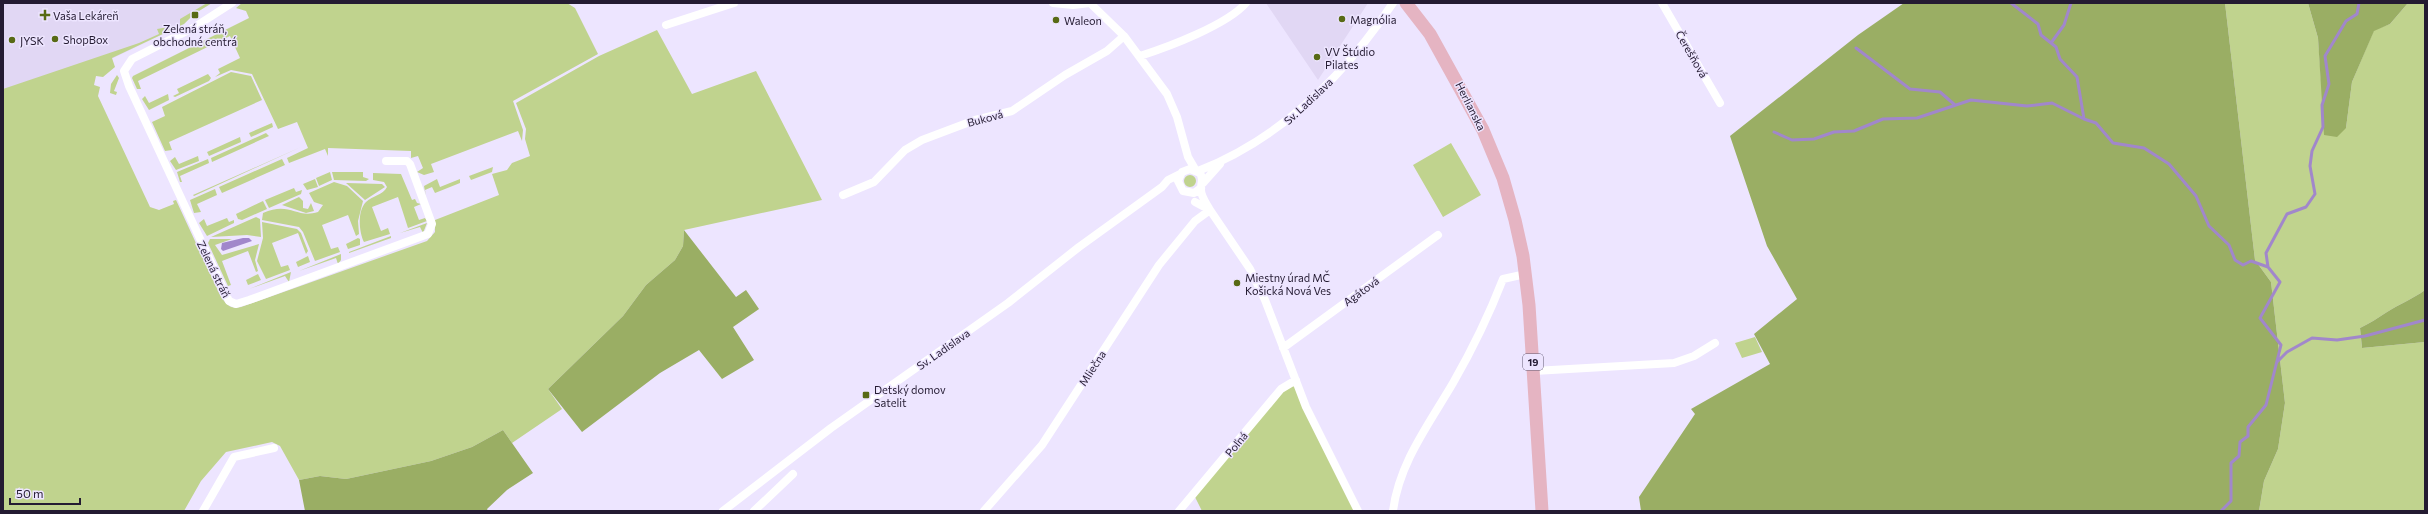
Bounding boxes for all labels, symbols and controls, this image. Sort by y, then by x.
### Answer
place label: Vaša Lekáreň [53,9,119,22]
marker: Vaša Lekáreň [40,10,50,20]
marker: Zelená stráň, obchodné centrá [190,10,200,20]
place label: Magnólia [1350,13,1396,26]
place label: Waleon [1064,14,1102,27]
marker: Magnólia [1337,14,1347,24]
marker: Waleon [1051,15,1061,25]
place label: Zelená stráň, obchodné centrá [153,22,237,48]
street label: Čerešňová [1673,28,1712,80]
place label: ShopBox [63,33,108,46]
place label: JYSK [20,34,45,48]
marker: ShopBox [50,34,60,44]
marker: JYSK [7,35,17,45]
place label: VV Štúdio Pilates [1325,44,1375,71]
marker: VV Štúdio Pilates [1312,52,1322,62]
street label: Sv. Ladislava [1281,75,1335,127]
street label: Herlianska [1453,80,1489,132]
street label: Buková [966,107,1004,129]
street label: Zelená stráň [195,238,233,300]
place label: Miestny úrad MČ Košická Nová Ves [1245,270,1331,297]
street label: Agátová [1341,274,1381,308]
marker: Miestny úrad MČ Košická Nová Ves [1232,278,1242,288]
street label: Sv. Ladislava [914,326,972,372]
street label: Mliečna [1076,348,1108,388]
road number: 19 [1523,354,1543,370]
place label: Detský domov Satelit [874,383,946,409]
marker: Detský domov Satelit [861,390,871,400]
street label: Poľná [1222,429,1250,459]
scale bar [10,480,80,506]
text: 50 m [16,486,44,500]

